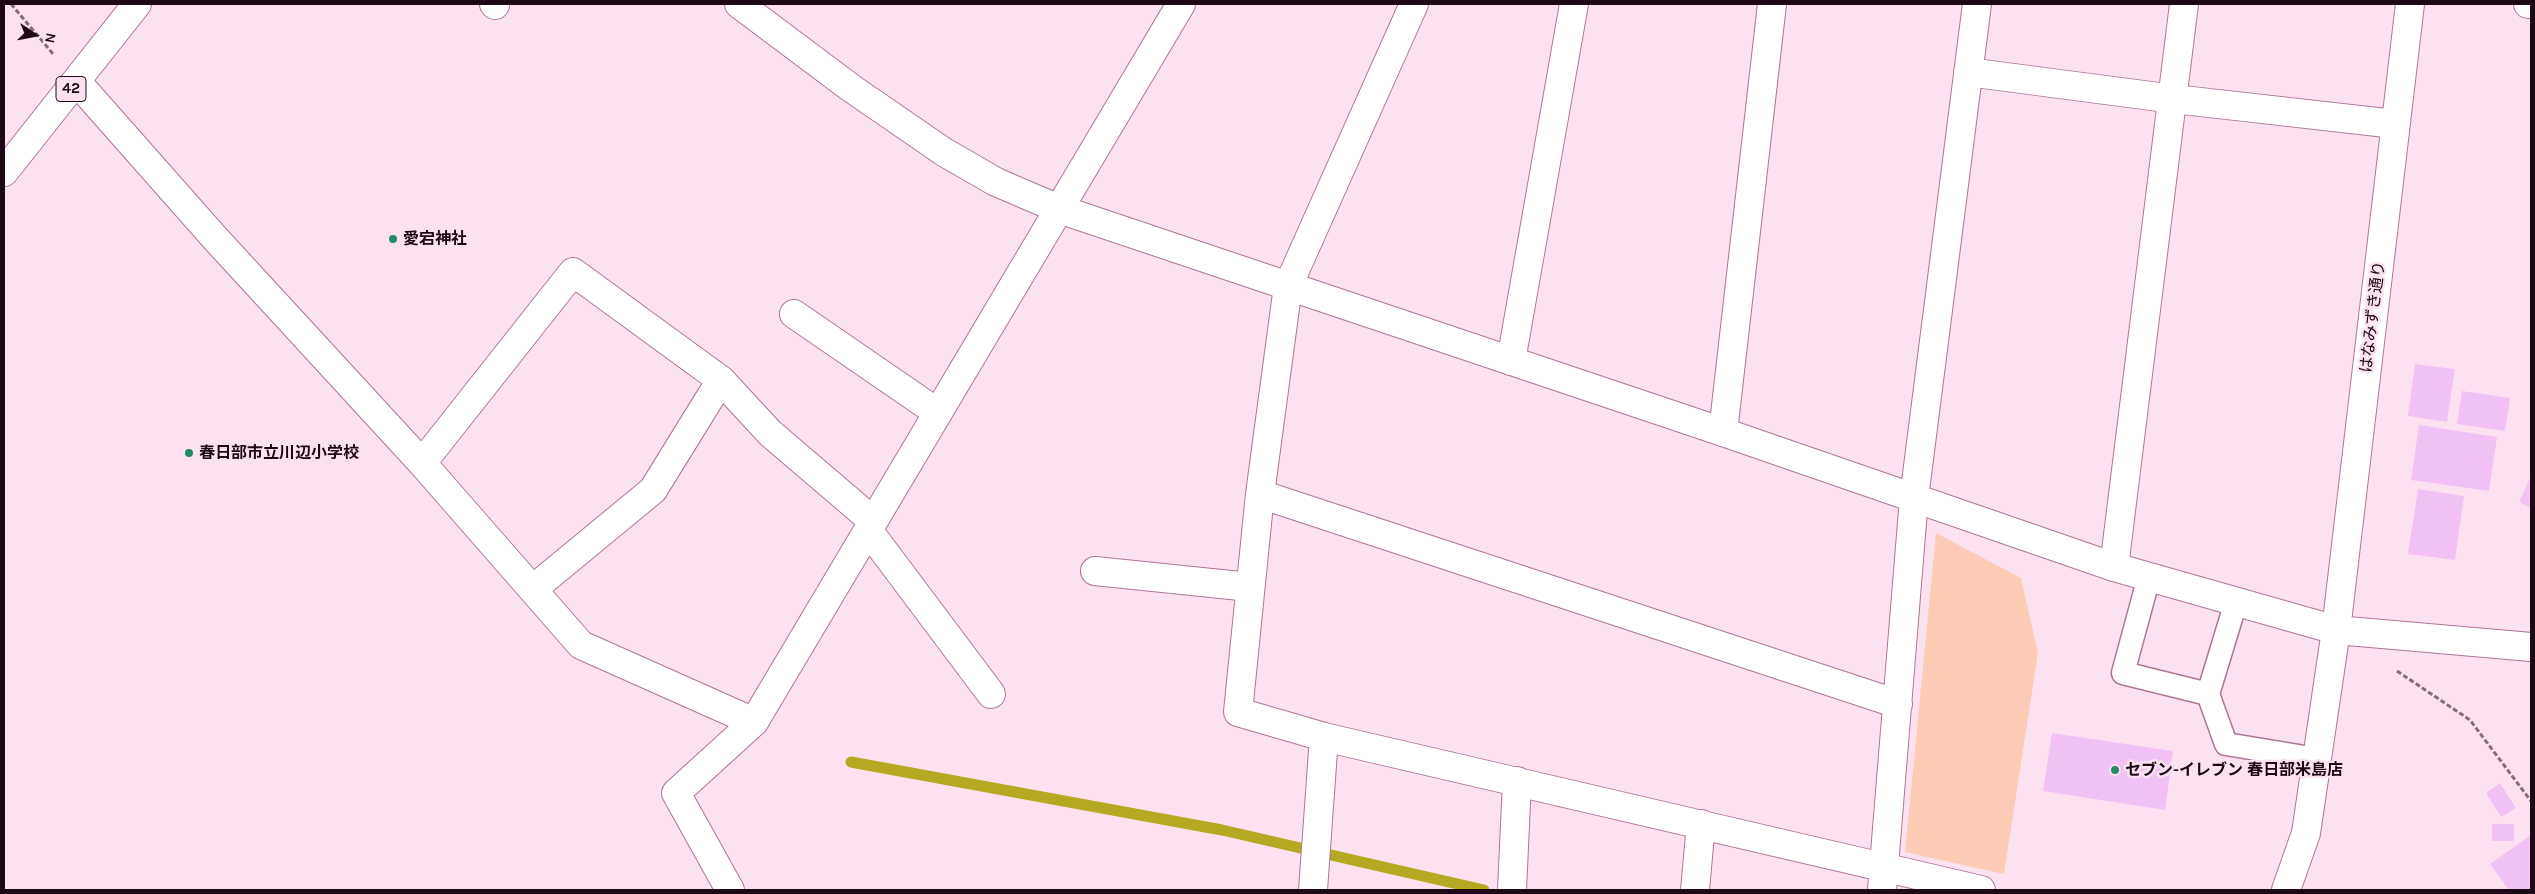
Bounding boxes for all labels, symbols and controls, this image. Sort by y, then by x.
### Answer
north arrow [10,10,60,60]
text: N [41,31,60,45]
road number: 42 [56,76,86,102]
place label: 愛宕神社 [403,229,467,249]
marker: 愛宕神社 [387,233,399,245]
street label: はなみずき通り [2357,260,2389,374]
place label: 春日部市立川辺小学校 [199,443,359,463]
marker: 春日部市立川辺小学校 [183,447,195,459]
place label: セブン-イレブン 春日部米島店 [2125,760,2343,780]
marker: セブン-イレブン 春日部米島店 [2109,764,2121,776]

